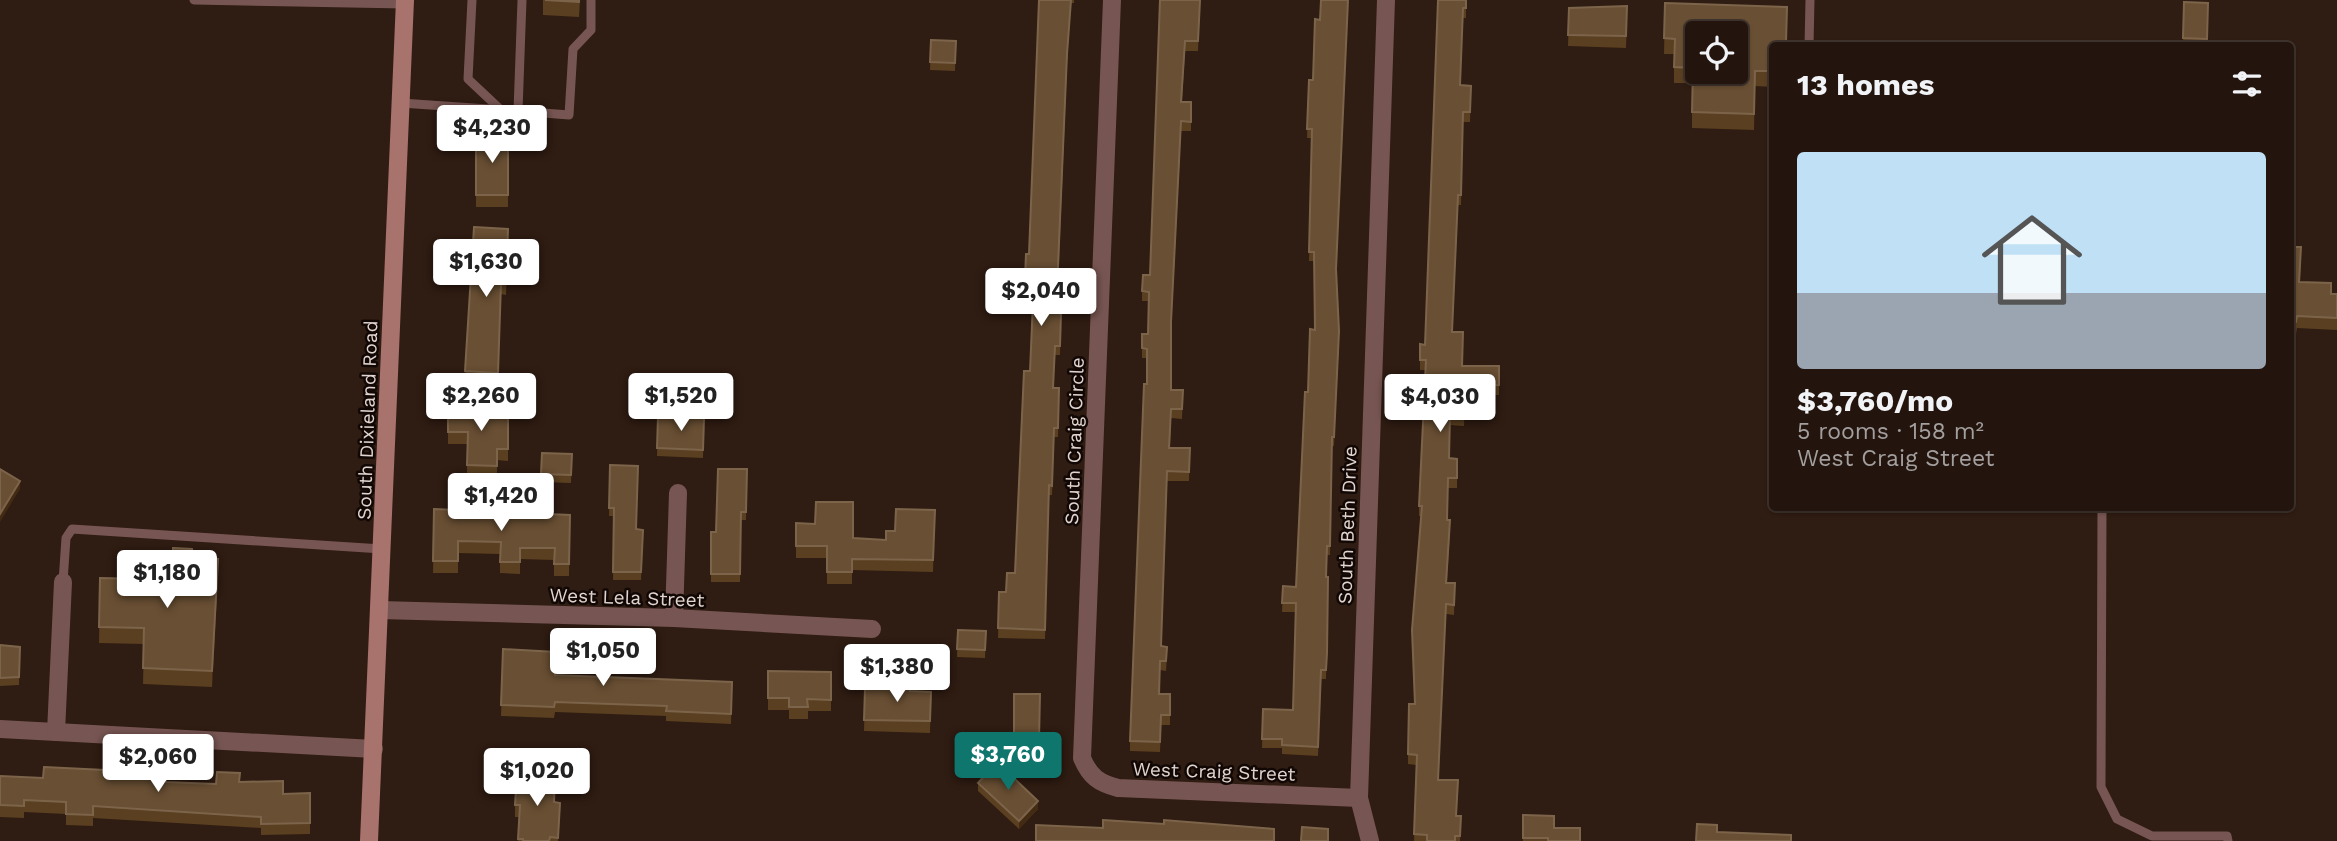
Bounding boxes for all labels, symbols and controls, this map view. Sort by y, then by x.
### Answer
map controls [1685,21,1748,84]
button: locate [1685,21,1748,84]
icon: filters [2228,65,2266,103]
text: 13 homes [1797,67,1934,102]
pin: $4,230 [435,106,549,165]
text: $4,230 [453,114,531,141]
icon: home [1969,197,2095,323]
pin: $1,630 [429,240,543,299]
text: $1,630 [449,248,523,275]
pin: $2,040 [984,268,1098,328]
text: $2,040 [1001,277,1081,304]
street label: South Dixieland Road [353,320,382,520]
street label: South Craig Circle [1060,357,1089,525]
pin: $2,260 [424,374,538,433]
pin: $1,520 [624,374,738,433]
pin: $4,030 [1383,374,1497,434]
text: $2,260 [442,382,520,409]
text: $1,520 [644,382,718,409]
text: $4,030 [1400,383,1480,410]
text: $3,760/mo [1797,383,1953,418]
text: 5 rooms · 158 m² [1797,418,1984,445]
text: West Craig Street [1797,445,1994,472]
street label: South Beth Drive [1333,446,1362,604]
pin: $1,420 [444,474,558,533]
text: $1,420 [464,482,538,509]
pin: $1,180 [110,550,224,610]
text: $1,180 [133,559,201,586]
street label: West Lela Street [549,583,705,612]
pin: $1,050 [546,628,660,688]
text: $1,050 [566,637,640,664]
pin: $1,380 [840,644,954,704]
text: $1,380 [860,653,934,680]
pin: $3,760 [951,732,1065,792]
pin: $2,060 [101,734,215,794]
text: $3,760 [971,741,1045,768]
text: $2,060 [119,743,197,770]
pin: $1,020 [480,748,594,808]
text: $1,020 [500,757,574,784]
street label: West Craig Street [1132,757,1296,786]

